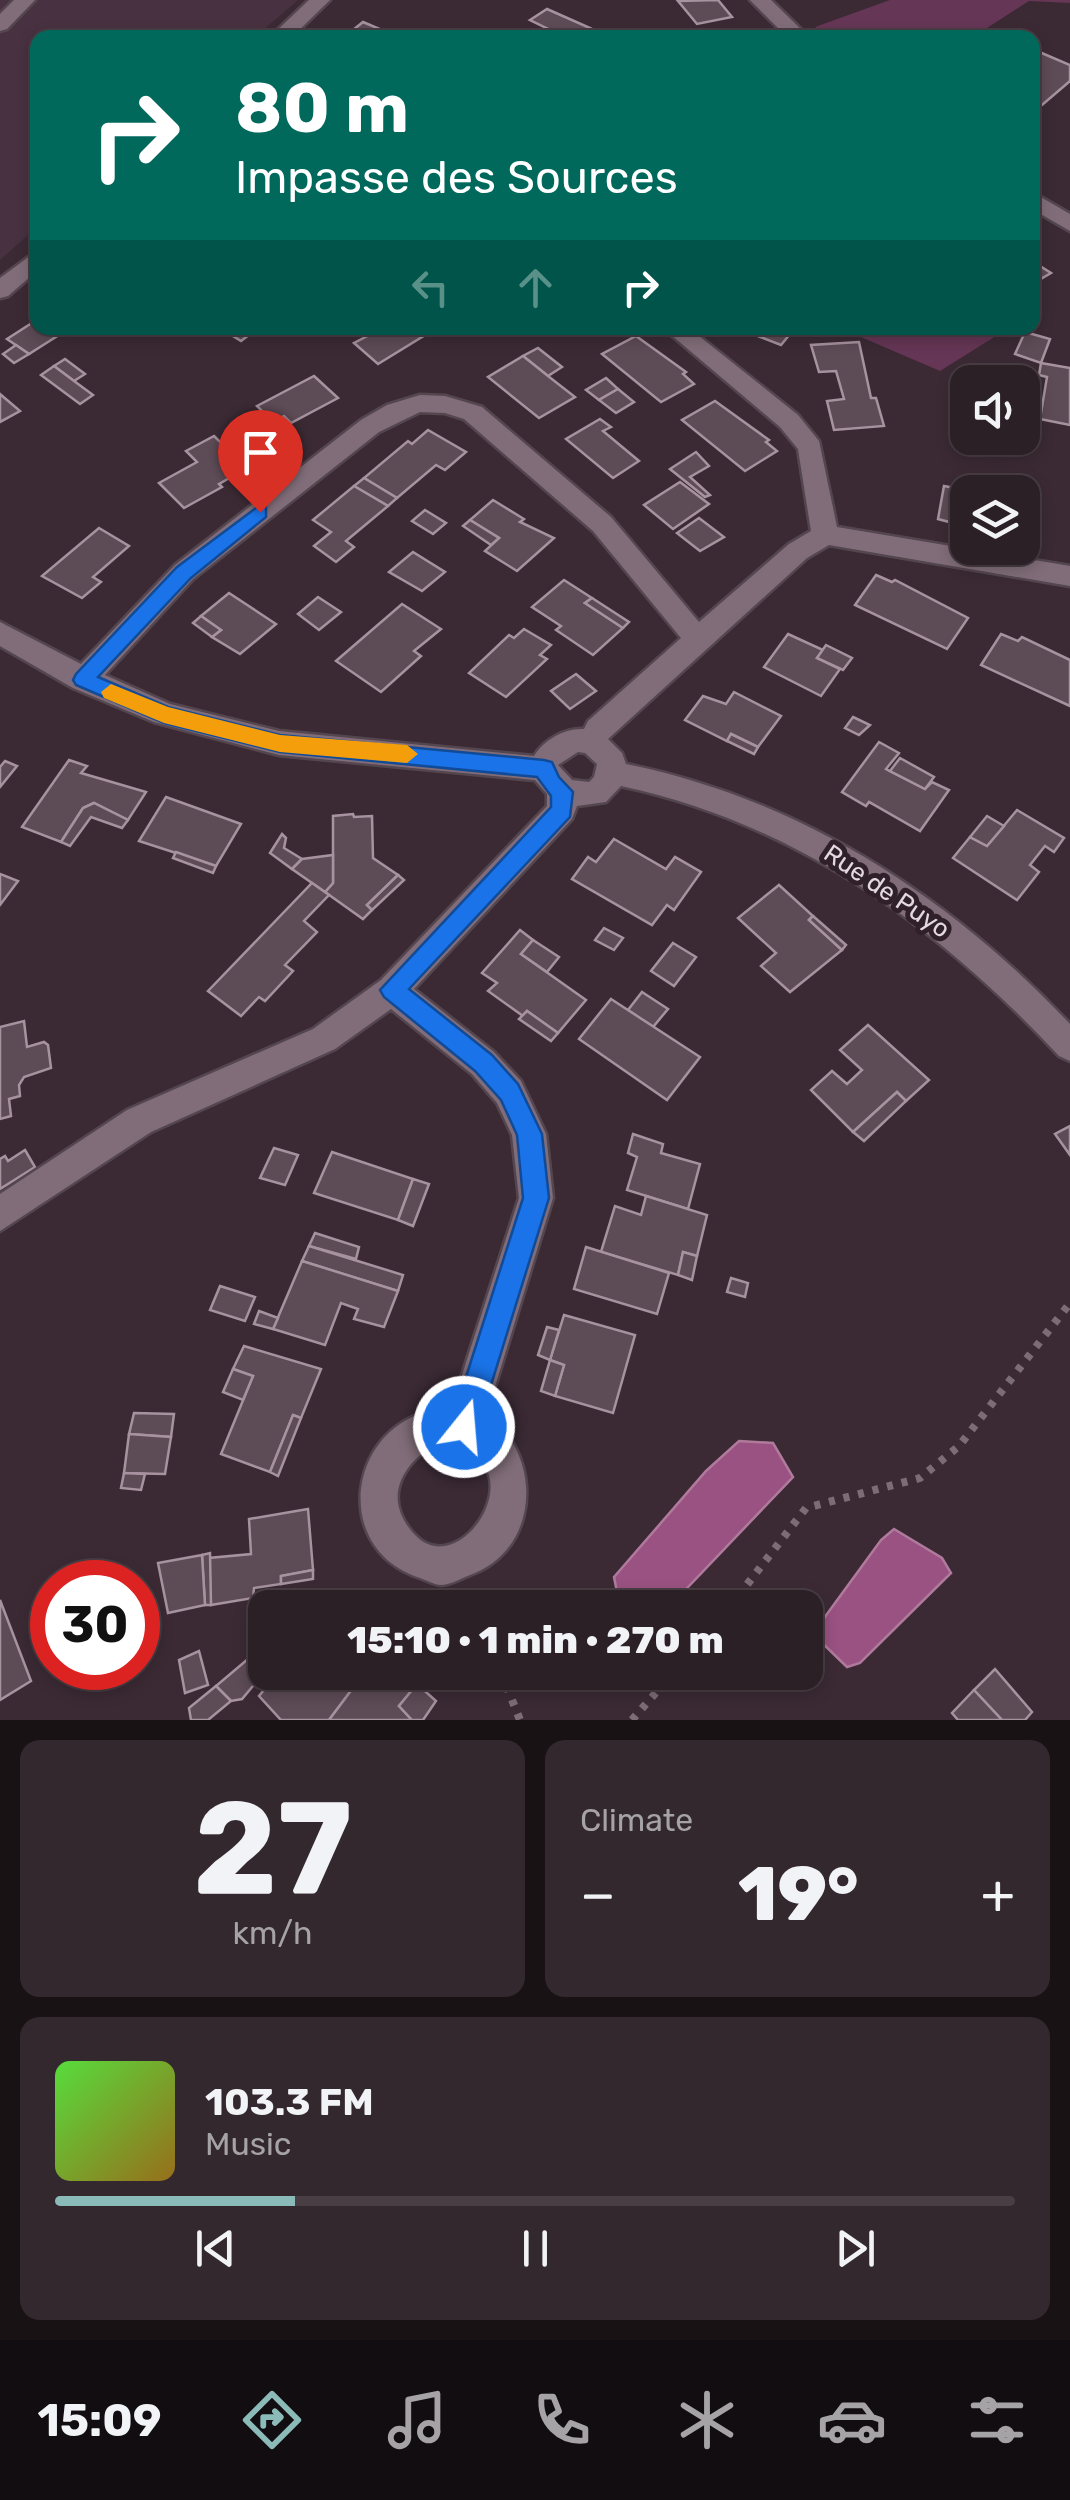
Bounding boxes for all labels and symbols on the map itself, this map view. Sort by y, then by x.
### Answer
pin [218,410,303,513]
street label: Rue de Puyo [819,838,955,944]
position arrow [412,1375,516,1479]
speed limit sign: 30 [30,1560,160,1690]

